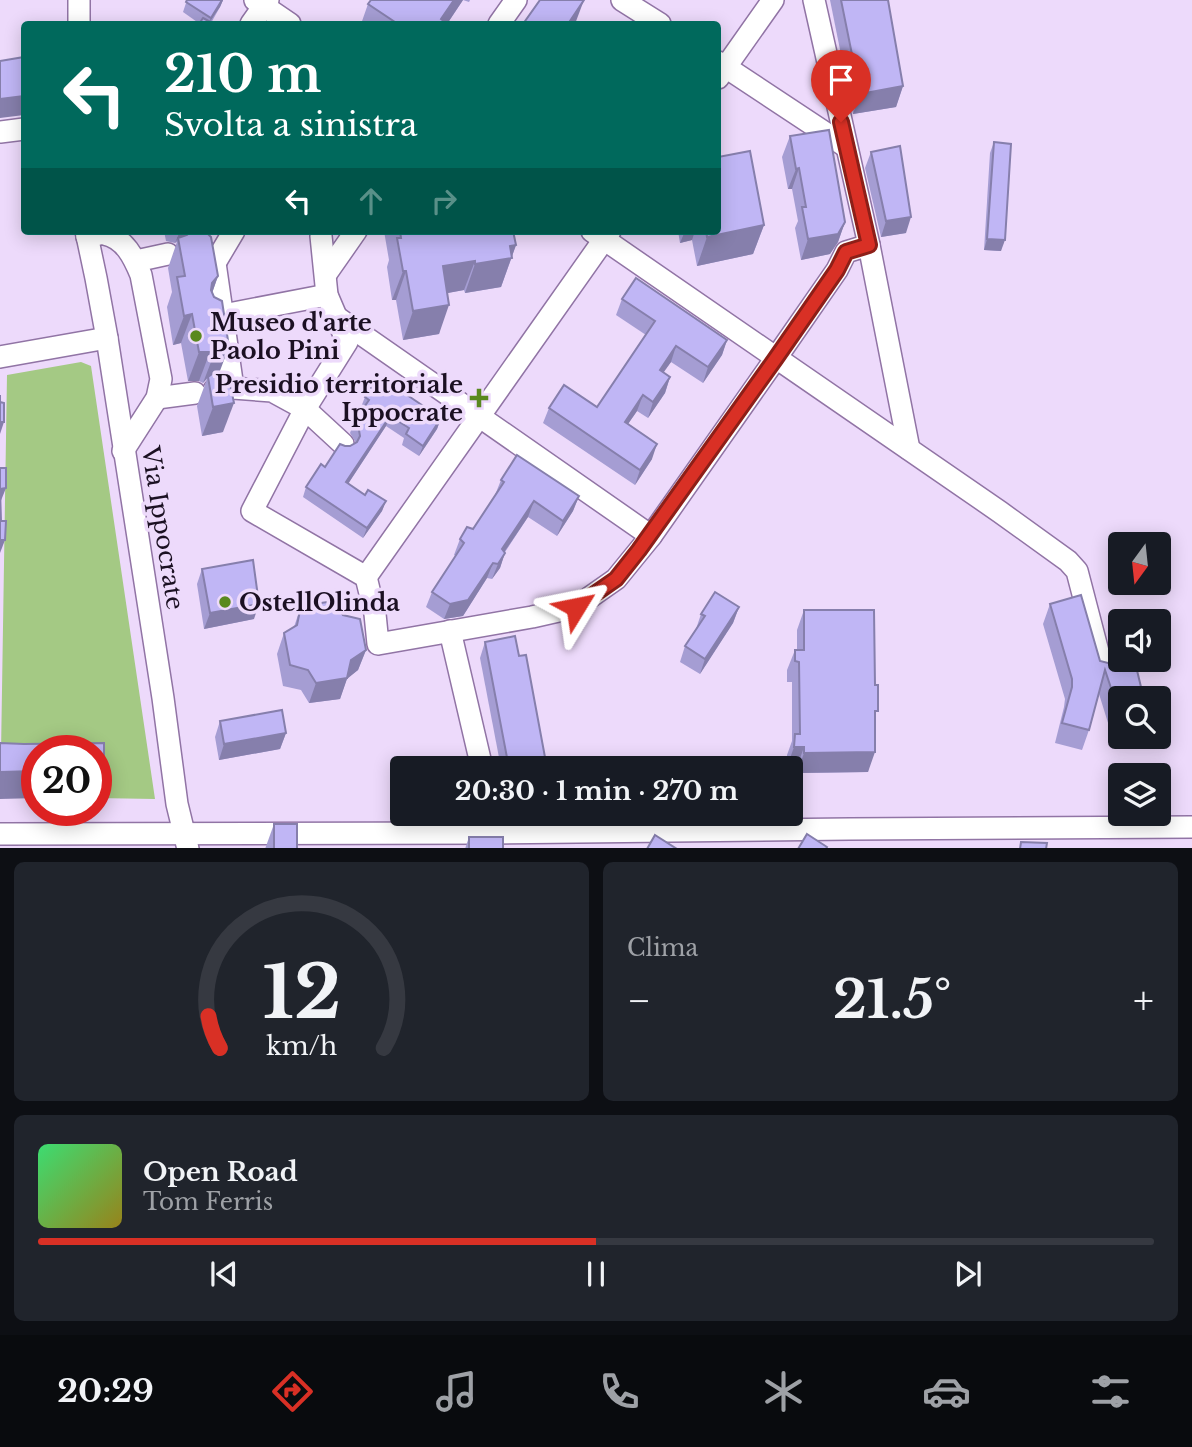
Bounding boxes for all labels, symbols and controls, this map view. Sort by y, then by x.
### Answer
text: 210 m [164,44,322,105]
icon: left [49,49,140,140]
pin [811,50,871,122]
icon: arrive [822,61,860,99]
text: Svolta a sinistra [164,105,417,145]
icon: left [279,182,317,220]
icon: ahead [352,182,390,220]
icon: right [425,182,463,220]
place label: Museo d'arte Paolo Pini [210,308,372,365]
marker: Museo d'arte Paolo Pini [188,328,204,344]
place label: Presidio territoriale Ippocrate [215,370,463,427]
marker: Presidio territoriale Ippocrate [469,388,489,408]
street label: Via Ippocrate [136,443,190,612]
north arrow [1108,532,1171,595]
map controls [1108,532,1171,826]
position arrow [539,570,613,644]
place label: OstellOlinda [239,588,400,617]
marker: OstellOlinda [217,594,233,610]
button: sound [1108,609,1171,672]
button: search [1108,686,1171,749]
speed limit sign: 20 [21,735,112,826]
button: layers [1108,763,1171,826]
text: 20:30 · 1 min · 270 m [455,775,738,807]
text: Clima [627,934,698,962]
text: 12 [262,947,341,1038]
text: 21.5° [833,968,951,1032]
text: − [627,977,651,1024]
text: + [1133,977,1154,1024]
text: km/h [266,1030,337,1061]
text: Open Road [143,1156,298,1188]
text: Tom Ferris [143,1188,273,1216]
icon: previous [205,1255,243,1293]
icon: pause [577,1255,615,1293]
icon: next [949,1255,987,1293]
icon: directions [268,1367,317,1416]
icon: music [432,1367,481,1416]
icon: phone [595,1367,644,1416]
icon: climate [759,1367,808,1416]
icon: car [922,1367,971,1416]
icon: filters [1086,1367,1135,1416]
text: 20:29 [57,1371,154,1411]

